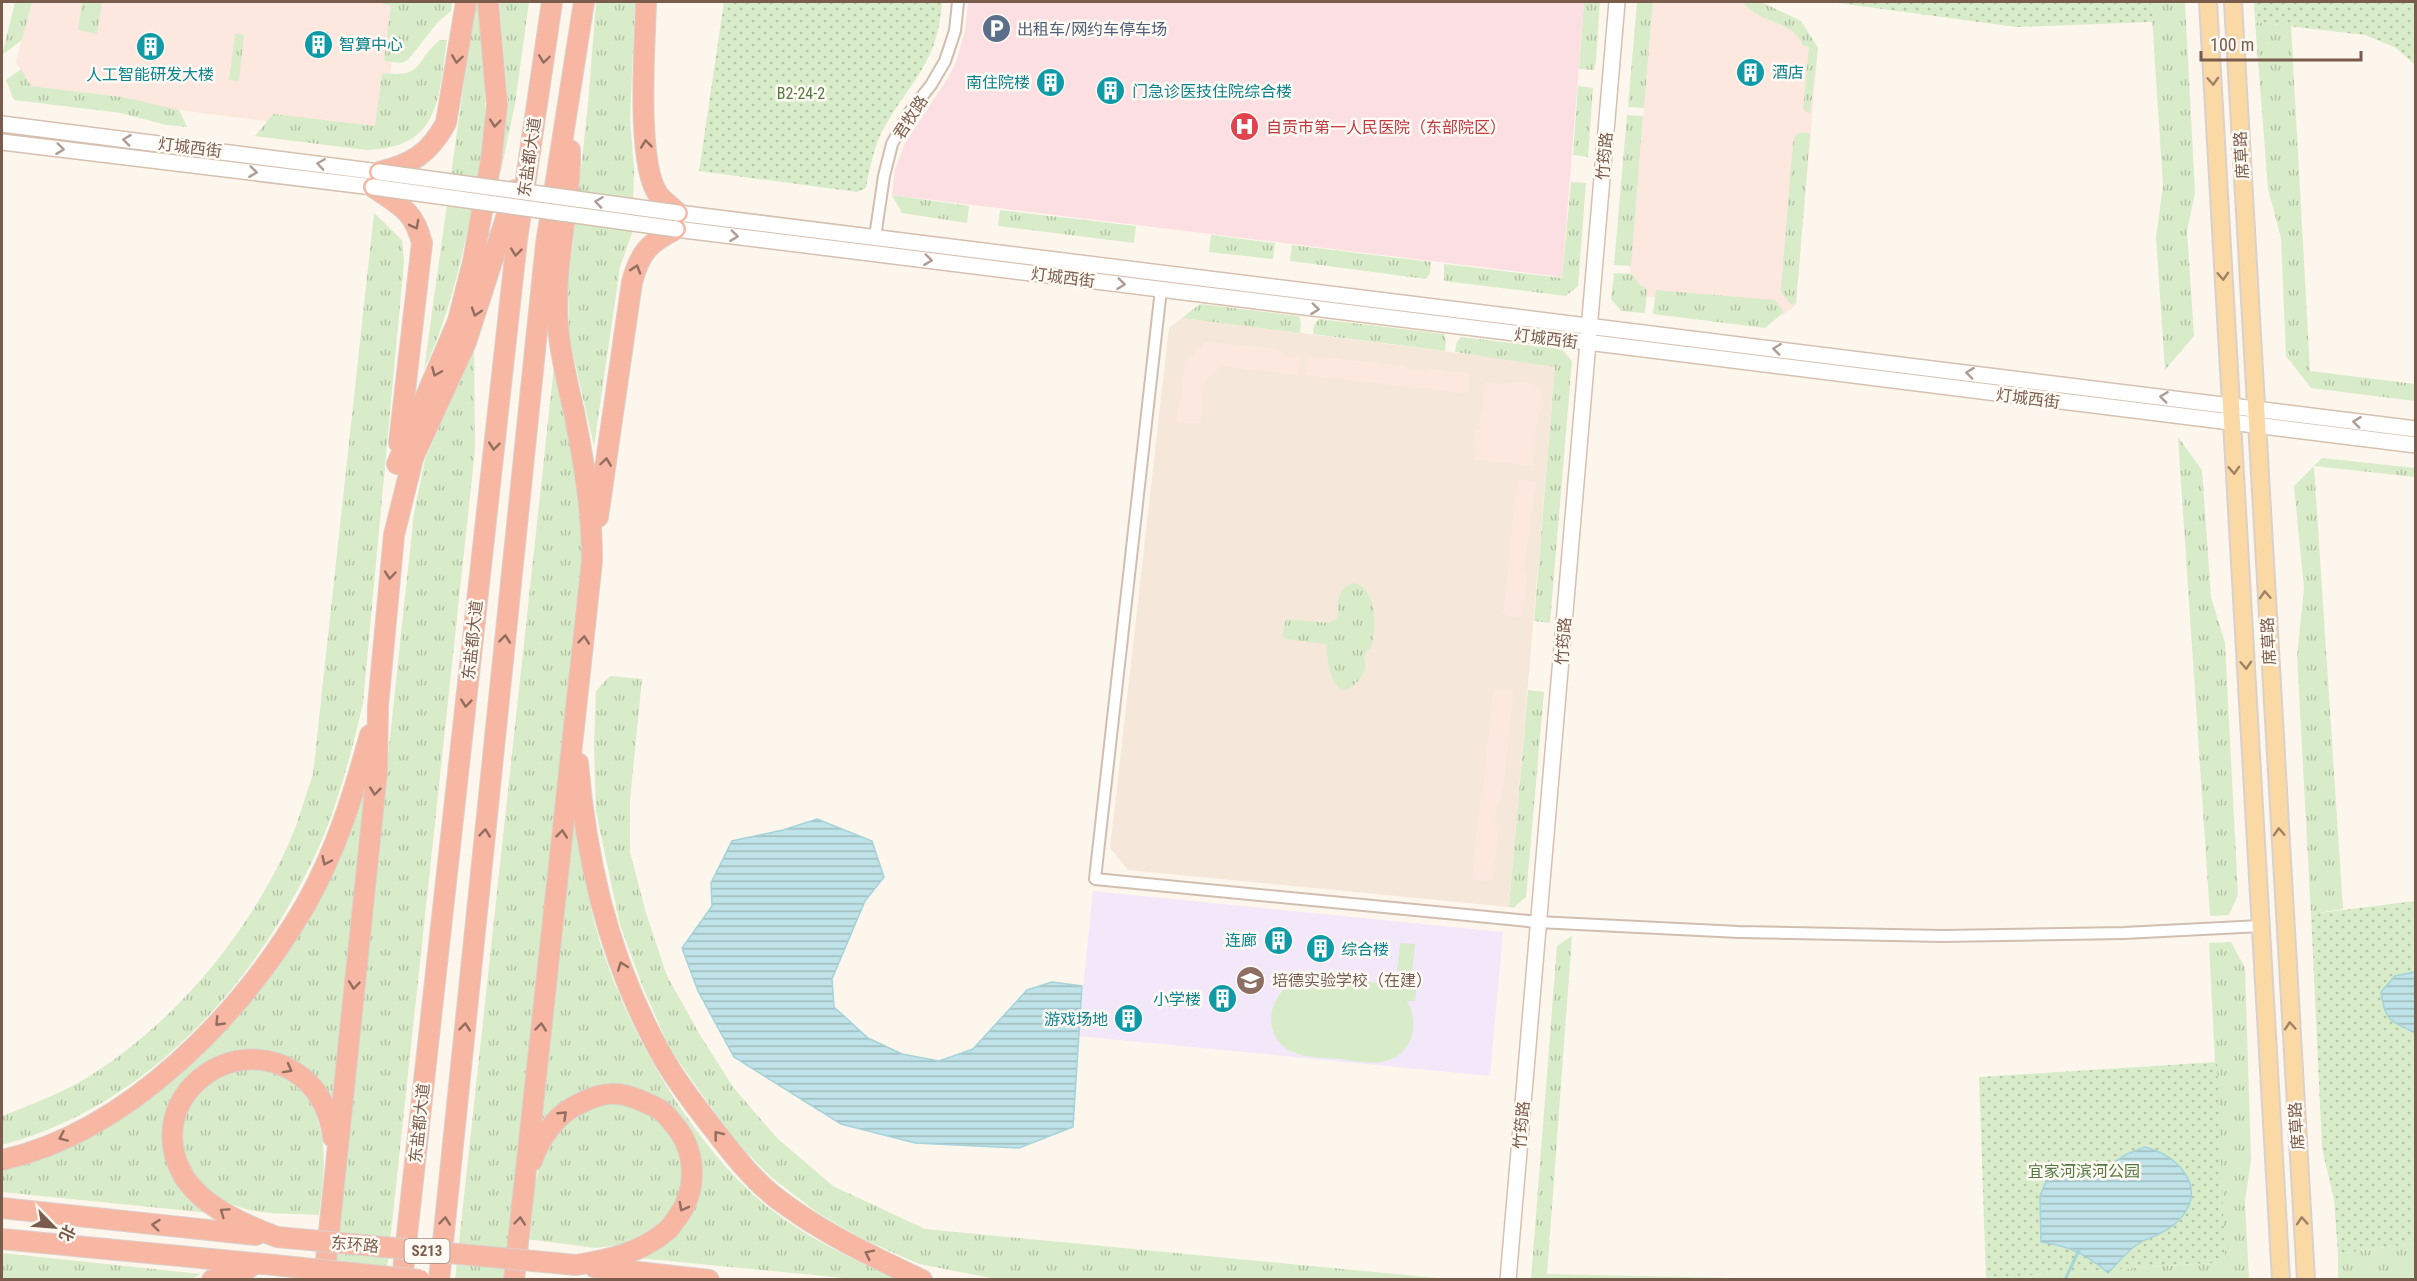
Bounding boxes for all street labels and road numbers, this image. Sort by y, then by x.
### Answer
street label: 君牧路 [889,92,931,143]
street label: 东盐都大道 [515,116,544,198]
street label: 竹筠路 [1593,131,1616,181]
street label: 席草路 [2231,131,2252,179]
street label: 灯城西街 [157,134,223,161]
street label: 灯城西街 [1030,264,1096,291]
street label: 灯城西街 [1513,325,1579,352]
street label: 灯城西街 [1995,385,2061,412]
street label: 东盐都大道 [459,599,486,681]
street label: 竹筠路 [1552,616,1575,666]
street label: 席草路 [2258,617,2279,665]
street label: 东盐都大道 [406,1082,433,1164]
street label: 竹筠路 [1510,1100,1533,1150]
street label: 席草路 [2285,1101,2308,1151]
street label: 东环路 [330,1233,380,1256]
road number: S213 [404,1239,450,1263]

